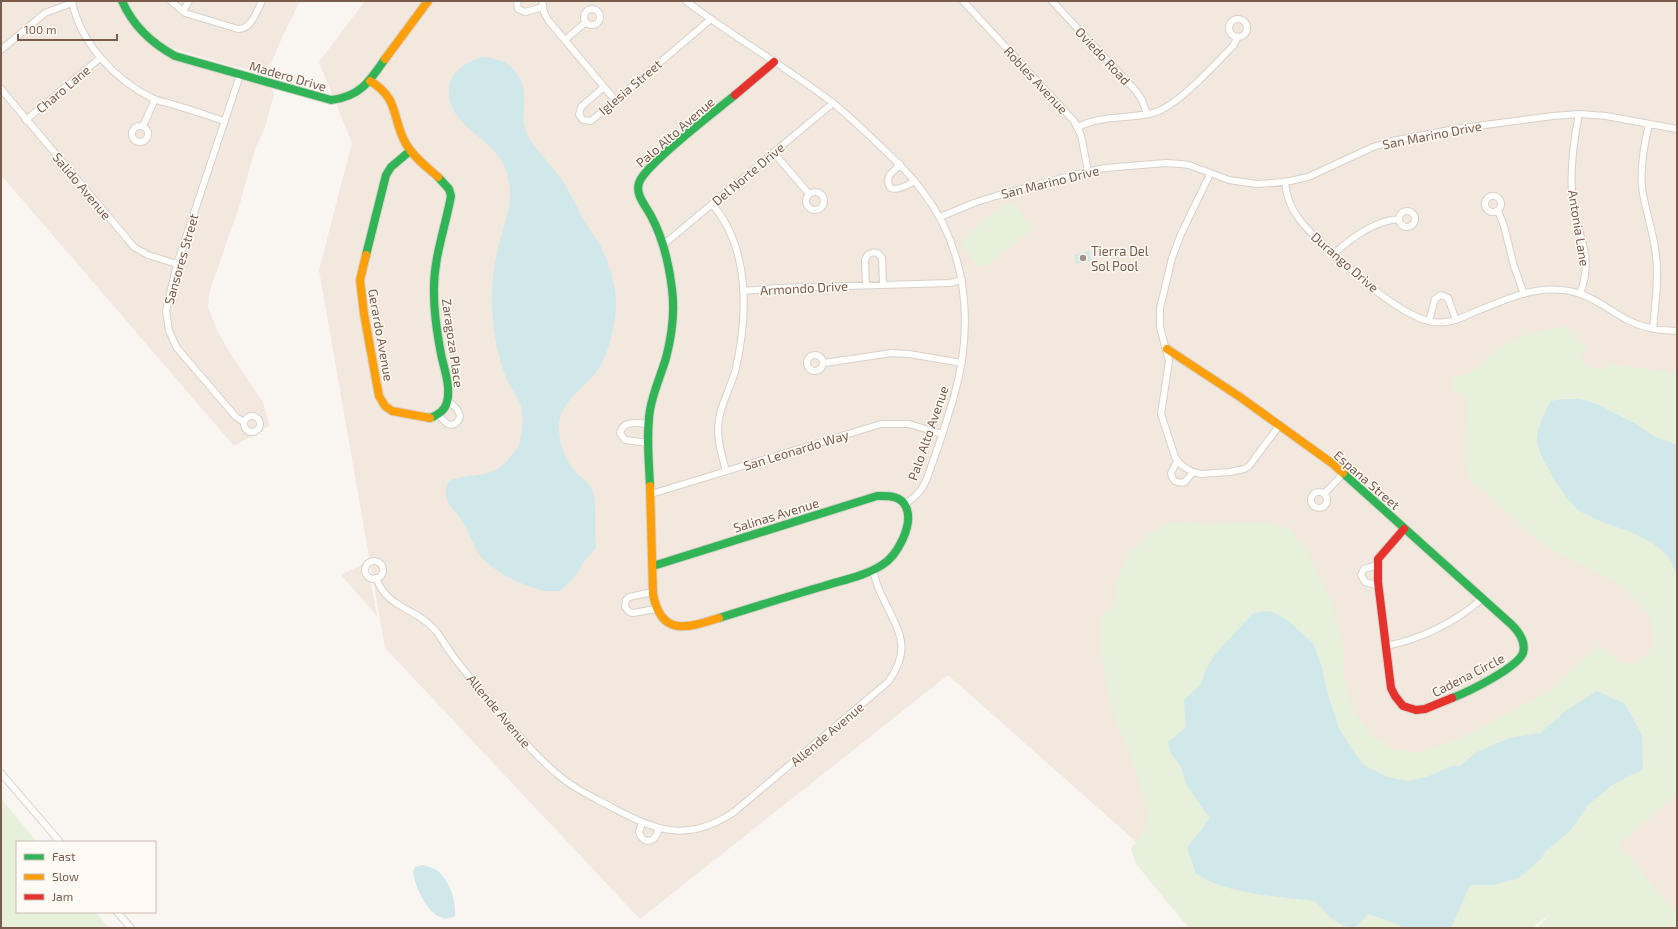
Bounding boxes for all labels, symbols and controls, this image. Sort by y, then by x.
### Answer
scale bar [18,16,117,42]
text: 100 m [24,22,56,36]
street label: Oviedo Road [1072,24,1134,88]
street label: Robles Avenue [1001,43,1071,117]
street label: Iglesia Street [595,56,665,118]
street label: Madero Drive [248,57,328,95]
street label: Charo Lane [33,62,93,116]
street label: Palo Alto Avenue [632,94,718,170]
street label: San Marino Drive [1381,118,1483,152]
street label: Del Norte Drive [709,139,787,209]
street label: Salido Avenue [49,149,115,223]
street label: San Marino Drive [999,162,1101,202]
street label: Antonia Lane [1565,189,1593,267]
street label: Sansores Street [160,212,202,306]
street label: Durango Drive [1308,228,1382,296]
place label: Tierra Del Sol Pool [1091,243,1149,274]
marker: Tierra Del Sol Pool [1078,253,1088,263]
street label: Armondo Drive [760,278,848,298]
street label: Gerardo Avenue [365,288,397,382]
street label: Zaragoza Place [439,297,467,389]
street label: Palo Alto Avenue [904,384,952,482]
street label: San Leonardo Way [741,426,851,474]
street label: Espana Street [1331,447,1403,513]
street label: Salinas Avenue [731,494,821,536]
street label: Cadena Circle [1429,650,1507,700]
street label: Allende Avenue [464,671,534,751]
street label: Allende Avenue [787,699,867,769]
legend [16,841,156,913]
text: Fast [52,849,76,863]
text: Slow [52,869,79,883]
text: Jam [52,889,73,903]

